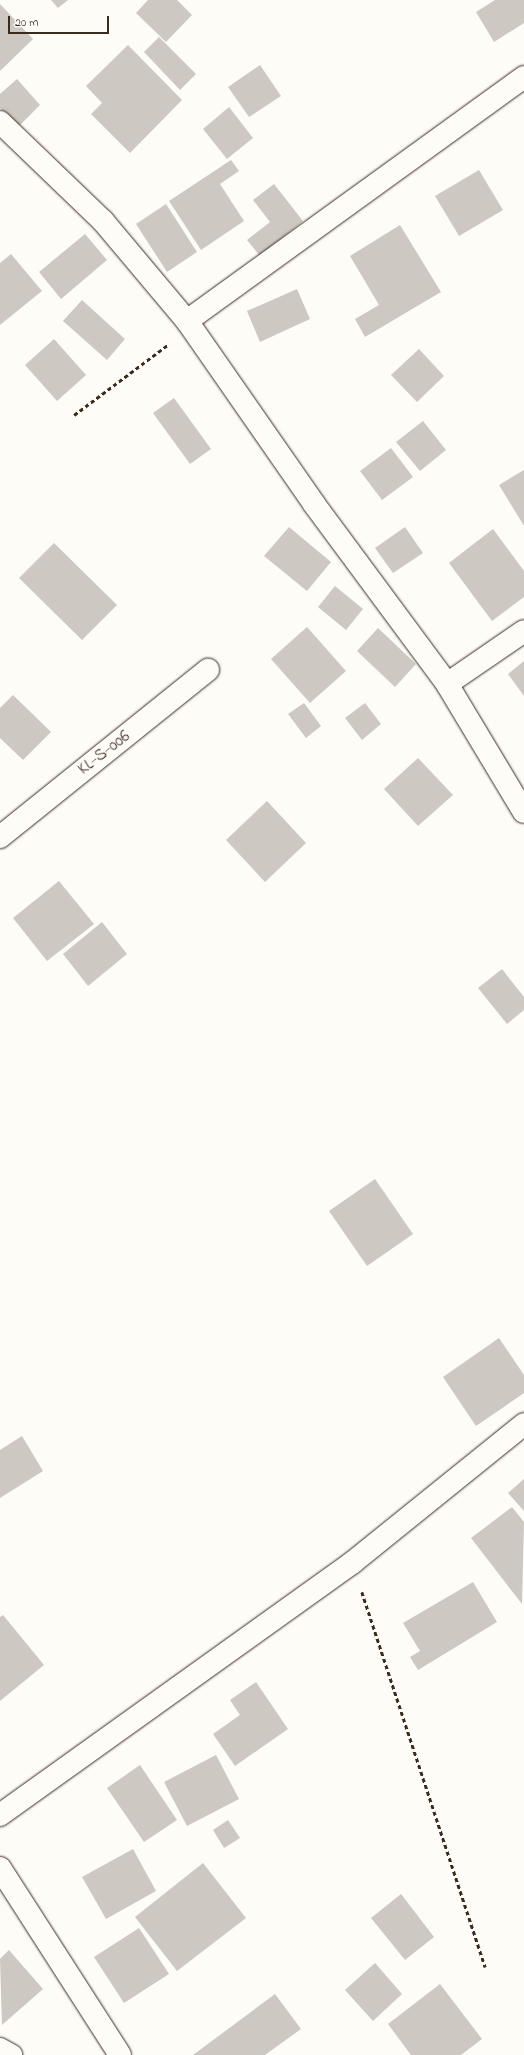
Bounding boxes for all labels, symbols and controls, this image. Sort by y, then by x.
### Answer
scale bar [10,8,111,34]
text: 20 m [15,14,38,32]
street label: KL-S-006 [74,726,134,780]

